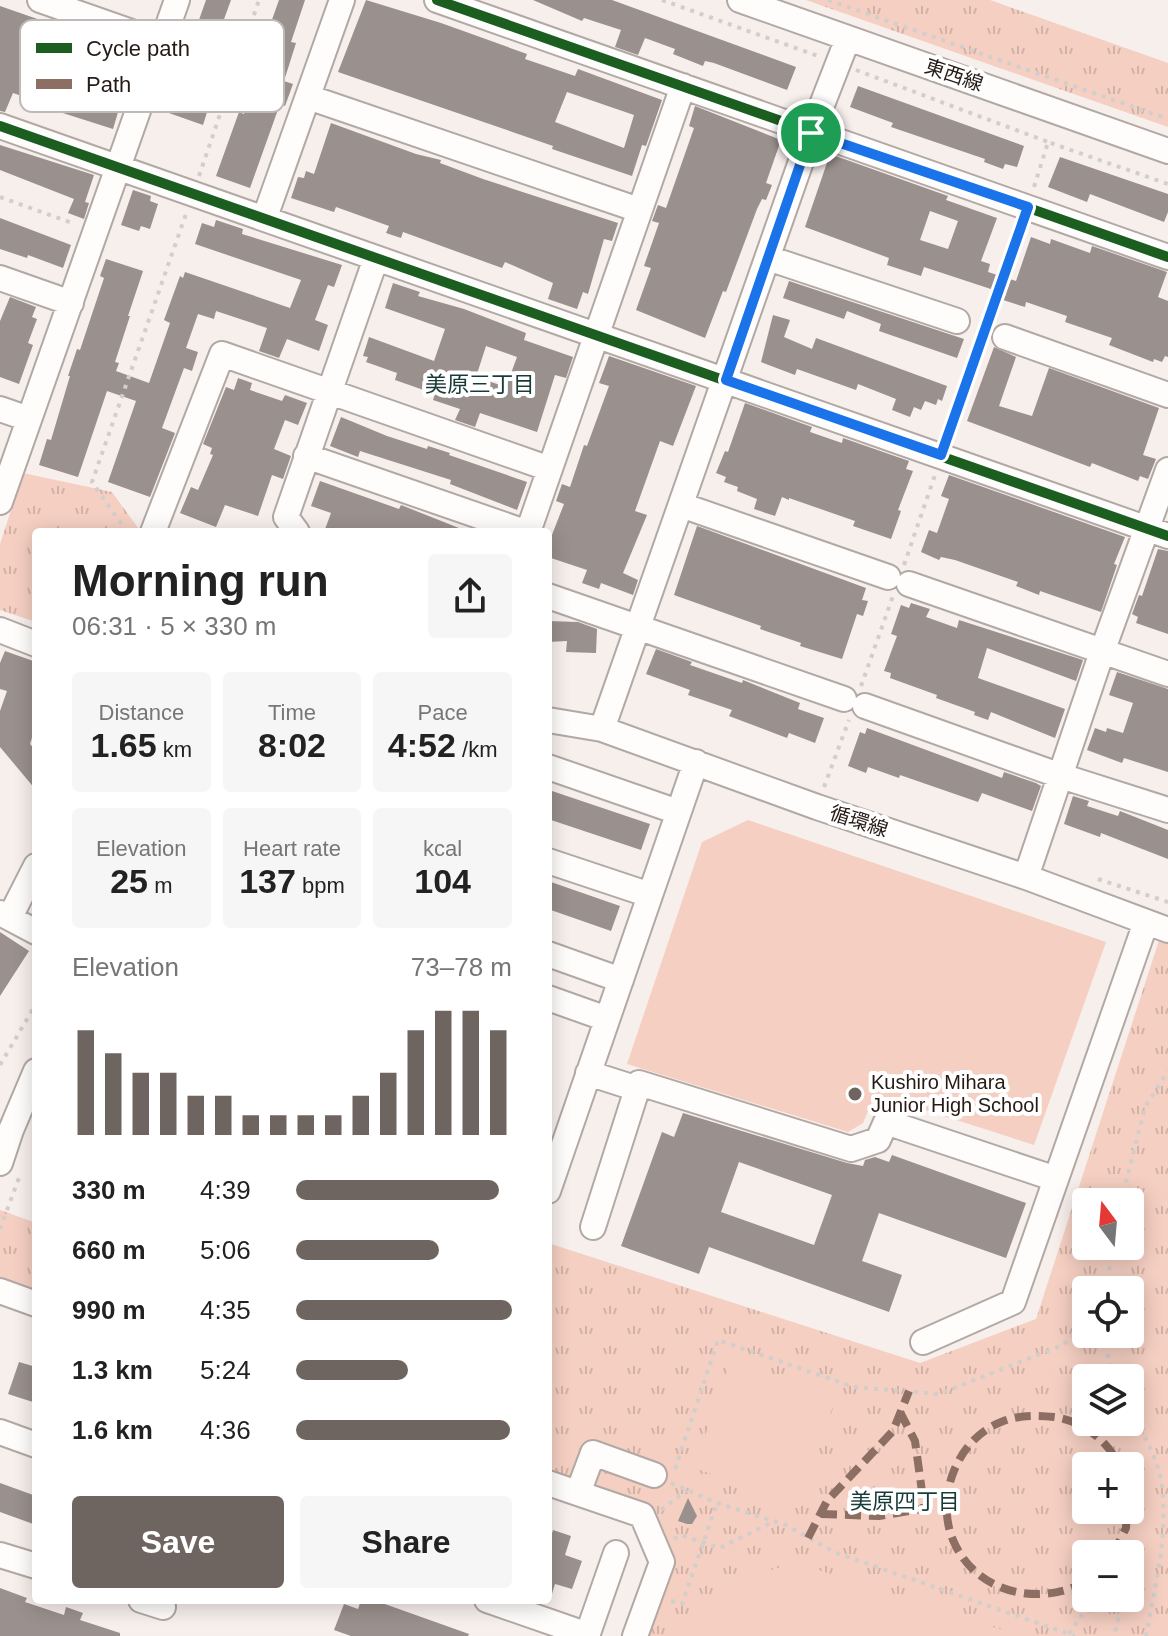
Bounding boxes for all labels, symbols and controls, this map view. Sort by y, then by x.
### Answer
legend [20,20,284,112]
text: Cycle path [86,36,190,61]
street label: 東西線 [922,55,986,95]
text: Path [86,72,131,97]
pin [777,99,845,167]
icon: arrive [789,111,833,155]
district label: 美原三丁目 [425,372,535,397]
button: share [428,554,512,638]
text: Morning run [72,556,329,605]
text: 06:31 · 5 × 330 m [72,611,277,641]
text: Distance [99,700,184,725]
text: Time [268,700,316,725]
text: Pace [418,700,468,725]
text: 1.65 [91,726,157,764]
text: 8:02 [258,726,326,764]
text: 4:52 [388,726,456,764]
text: km [157,737,192,762]
text: /km [456,737,497,762]
street label: 循環線 [827,801,891,841]
text: Elevation [96,836,187,861]
text: Heart rate [243,836,341,861]
text: kcal [423,836,462,861]
text: 25 [110,862,148,900]
text: 137 [239,862,296,900]
text: 104 [414,862,471,900]
text: m [148,873,172,898]
text: bpm [296,873,345,898]
text: Elevation [72,952,179,982]
text: 73–78 m [411,952,512,982]
place label: Kushiro Mihara Junior High School [871,1071,1039,1116]
marker: Kushiro Mihara Junior High School [846,1085,864,1103]
text: 330 m [72,1175,146,1205]
text: 4:39 [200,1175,251,1205]
north arrow [1072,1188,1144,1260]
map controls [1072,1188,1144,1612]
text: 660 m [72,1235,146,1265]
text: 5:06 [200,1235,251,1265]
button: locate [1072,1276,1144,1348]
text: 990 m [72,1295,146,1325]
text: 4:35 [200,1295,251,1325]
text: 1.3 km [72,1355,153,1385]
text: 5:24 [200,1355,251,1385]
button: layers [1072,1364,1144,1436]
text: 1.6 km [72,1415,153,1445]
text: 4:36 [200,1415,251,1445]
button: + [1072,1452,1144,1524]
district label: 美原四丁目 [850,1489,960,1514]
button: Save [72,1496,284,1588]
button: Share [300,1496,512,1588]
button: − [1072,1540,1144,1612]

